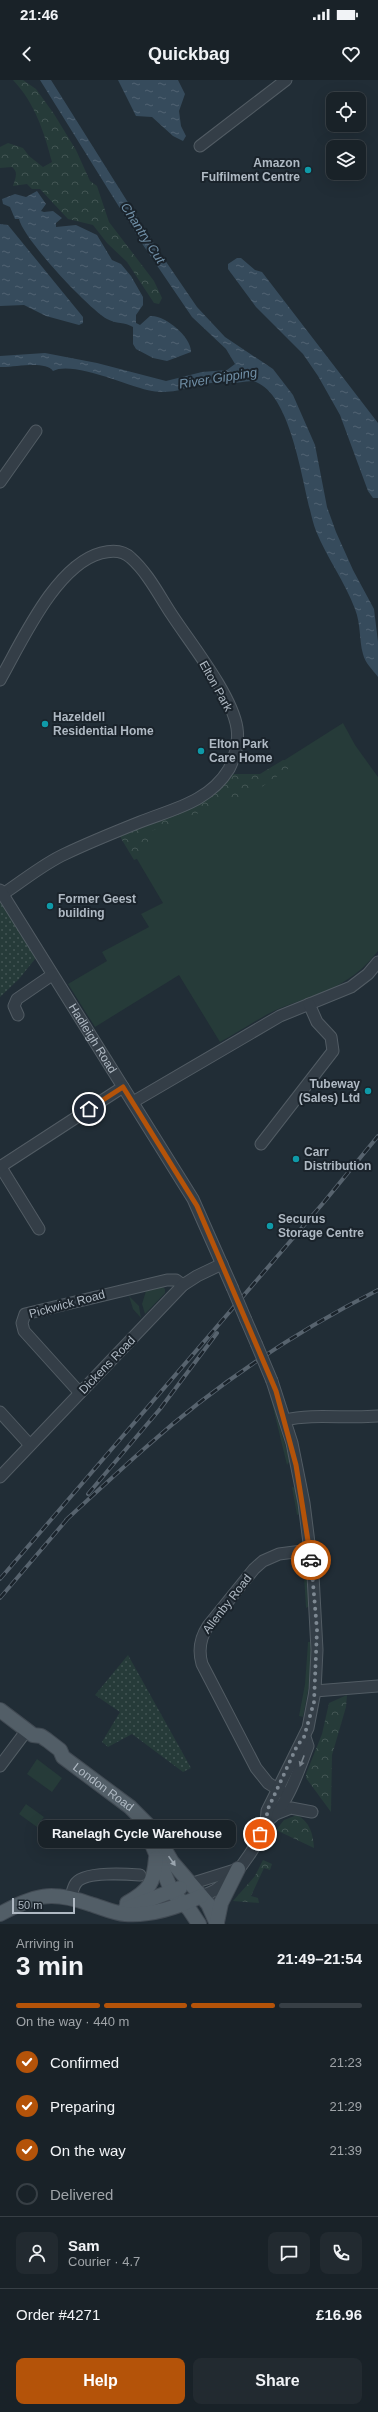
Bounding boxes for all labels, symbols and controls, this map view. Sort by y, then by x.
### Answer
text: 21:46 [20,6,58,23]
icon: back [16,43,38,65]
icon: heart [340,43,362,65]
text: Quickbag [148,44,230,64]
map controls [326,92,366,180]
button: locate [326,92,366,132]
button: layers [326,140,366,180]
place label: Amazon Fulfilment Centre [201,156,300,184]
marker: Amazon Fulfilment Centre [303,165,313,175]
water label: Chantry Cut [118,200,169,267]
water label: River Gipping [178,364,259,392]
street label: Elton Park [196,658,236,714]
place label: Hazeldell Residential Home [53,710,154,738]
marker: Hazeldell Residential Home [40,719,50,729]
place label: Elton Park Care Home [209,737,273,765]
marker: Elton Park Care Home [196,746,206,756]
place label: Former Geest building [58,892,136,920]
marker: Former Geest building [45,901,55,911]
street label: Hadleigh Road [66,1001,120,1076]
place label: Tubeway (Sales) Ltd [299,1077,360,1105]
marker: Tubeway (Sales) Ltd [363,1086,373,1096]
pin [72,1092,106,1126]
icon: home [78,1098,100,1120]
place label: Carr Distribution [304,1145,371,1173]
marker: Carr Distribution [291,1154,301,1164]
place label: Securus Storage Centre [278,1212,364,1240]
marker: Securus Storage Centre [265,1221,275,1231]
street label: Pickwick Road [28,1287,106,1321]
street label: Dickens Road [76,1333,138,1397]
courier [291,1540,331,1580]
icon: car [300,1549,322,1571]
street label: Allenby Road [200,1572,254,1636]
one-way arrow [298,1756,304,1768]
street label: London Road [70,1760,136,1814]
pin [243,1817,277,1851]
callout: Ranelagh Cycle Warehouse [38,1820,236,1848]
icon: bag [249,1823,271,1845]
text: Ranelagh Cycle Warehouse [52,1826,222,1841]
one-way arrow [168,1856,176,1867]
scale bar [12,1896,75,1915]
text: 50 m [18,1899,42,1911]
text: Arriving in [16,1936,74,1951]
text: 21:49–21:54 [277,1950,362,1967]
text: 3 min [16,1951,84,1981]
text: On the way · 440 m [16,2014,129,2029]
icon: check [16,2051,38,2073]
text: Confirmed [50,2054,119,2071]
text: 21:23 [329,2055,362,2070]
icon: check [16,2095,38,2117]
text: Preparing [50,2098,115,2115]
text: 21:29 [329,2099,362,2114]
icon: check [16,2139,38,2161]
text: On the way [50,2142,126,2159]
text: 21:39 [329,2143,362,2158]
text: Delivered [50,2186,113,2203]
button: person [16,2232,58,2274]
button: chat [268,2232,310,2274]
button: phone [320,2232,362,2274]
text: Sam [68,2237,100,2254]
text: Courier · 4.7 [68,2254,140,2269]
text: Order #4271 [16,2306,100,2323]
text: £16.96 [316,2306,362,2323]
button: Help [16,2358,185,2404]
button: Share [193,2358,362,2404]

